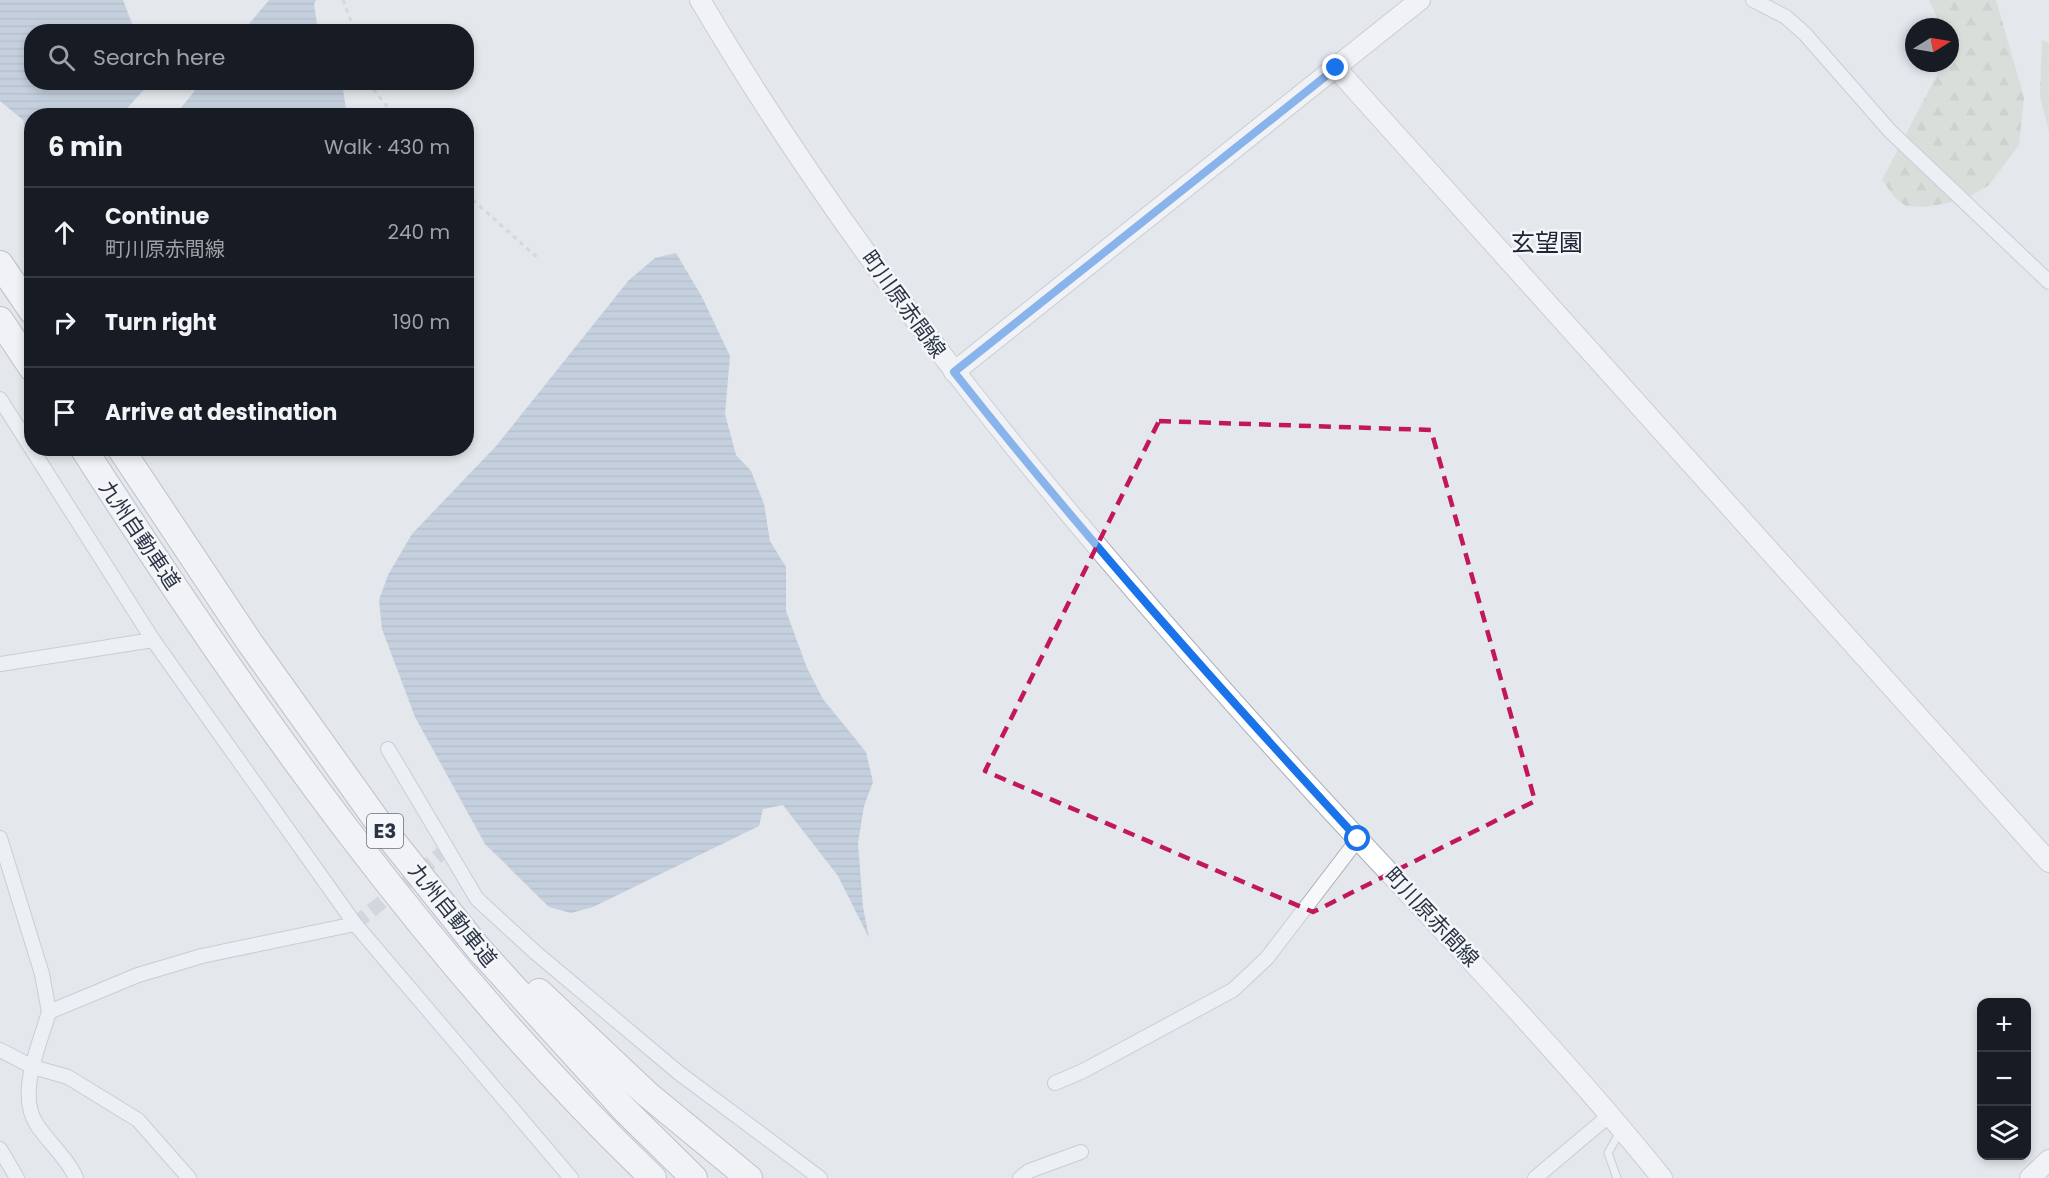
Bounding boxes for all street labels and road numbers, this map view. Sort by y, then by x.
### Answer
street label: 町川原赤間線 [855,245,953,363]
street label: 九州自動車道 [93,475,187,595]
road number: E3 [367,814,403,848]
street label: 九州自動車道 [402,857,504,973]
street label: 町川原赤間線 [1378,861,1486,973]

